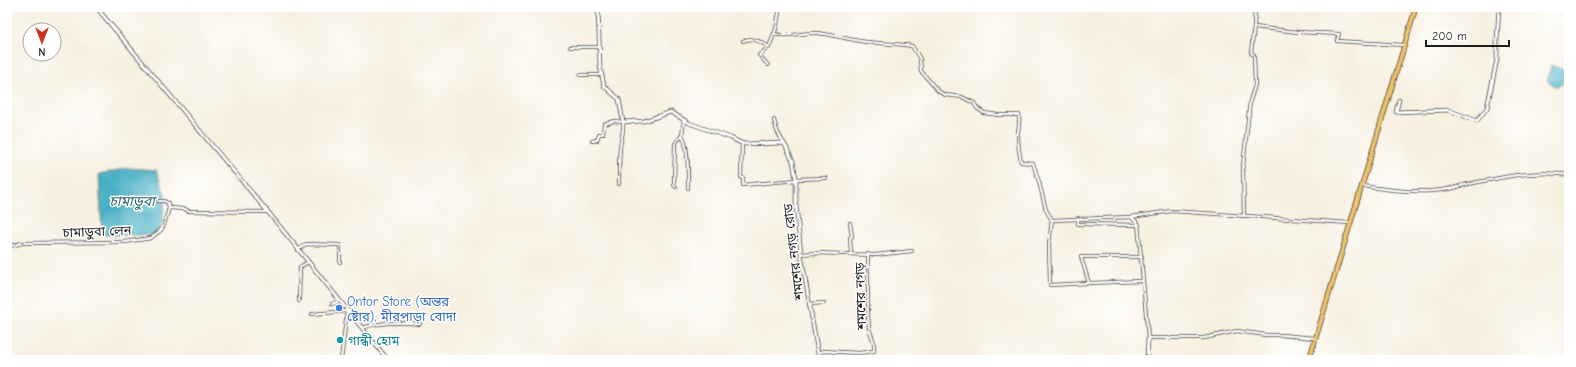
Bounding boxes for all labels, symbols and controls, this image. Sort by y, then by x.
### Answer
north arrow [22,22,62,62]
scale bar [1426,22,1509,48]
text: 200 m [1432,29,1467,43]
text: N [38,45,46,58]
water label: চামাডুবা [109,193,158,211]
street label: শমশের নগড় রোড [780,202,807,302]
street label: চামাডুবা লেন [61,223,132,242]
street label: শমশের নগড় [852,261,869,331]
place label: Ontor Store (অন্তর ষ্টোর), মীরপাড়া বোদা [347,294,457,324]
marker: Ontor Store (অন্তর ষ্টোর), মীরপাড়া বোদা [334,303,344,313]
place label: গান্ধী হোম [348,333,400,348]
marker: গান্ধী হোম [335,335,345,345]

